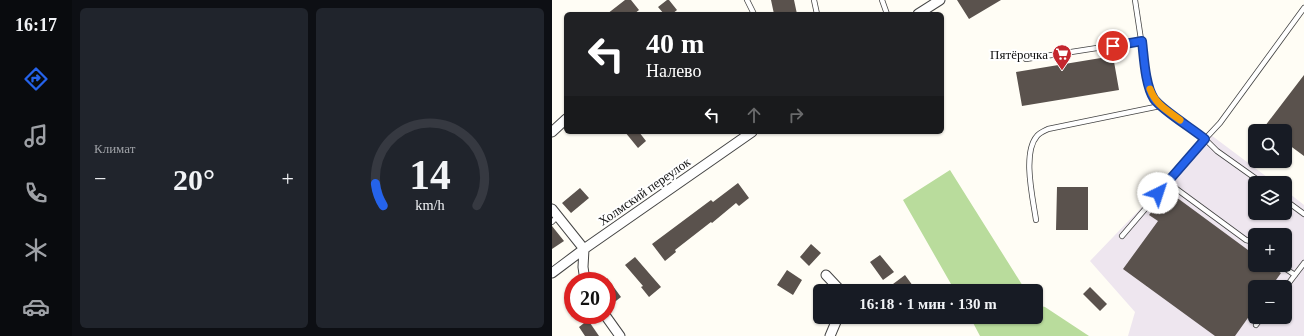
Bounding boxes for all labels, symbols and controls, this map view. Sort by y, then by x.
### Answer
text: 16:17 [15,15,57,35]
icon: left [580,28,632,80]
text: 40 m [646,28,704,59]
pin [1096,29,1130,63]
icon: arrive [1102,35,1124,57]
supermarket icon: Пятёрочка [1051,43,1073,71]
place label: Пятёрочка [990,47,1048,62]
text: Налево [646,61,702,81]
icon: directions [22,65,50,93]
icon: left [701,104,723,126]
icon: ahead [743,104,765,126]
icon: right [785,104,807,126]
icon: music [22,122,50,150]
map controls [1248,124,1292,324]
button: search [1248,124,1292,168]
text: Климат [94,141,135,156]
text: 14 [409,152,451,198]
street label: Холмский переулок [595,154,694,229]
text: 20° [173,163,215,196]
text: − [94,166,106,191]
text: + [282,166,294,191]
position arrow [1137,172,1179,214]
button: layers [1248,176,1292,220]
icon: phone [22,179,50,207]
text: km/h [415,197,445,213]
button: + [1248,228,1292,272]
icon: climate [22,236,50,264]
speed limit sign: 20 [564,272,616,324]
button: − [1248,280,1292,324]
icon: car [22,293,50,321]
text: 16:18 · 1 мин · 130 m [859,296,997,312]

